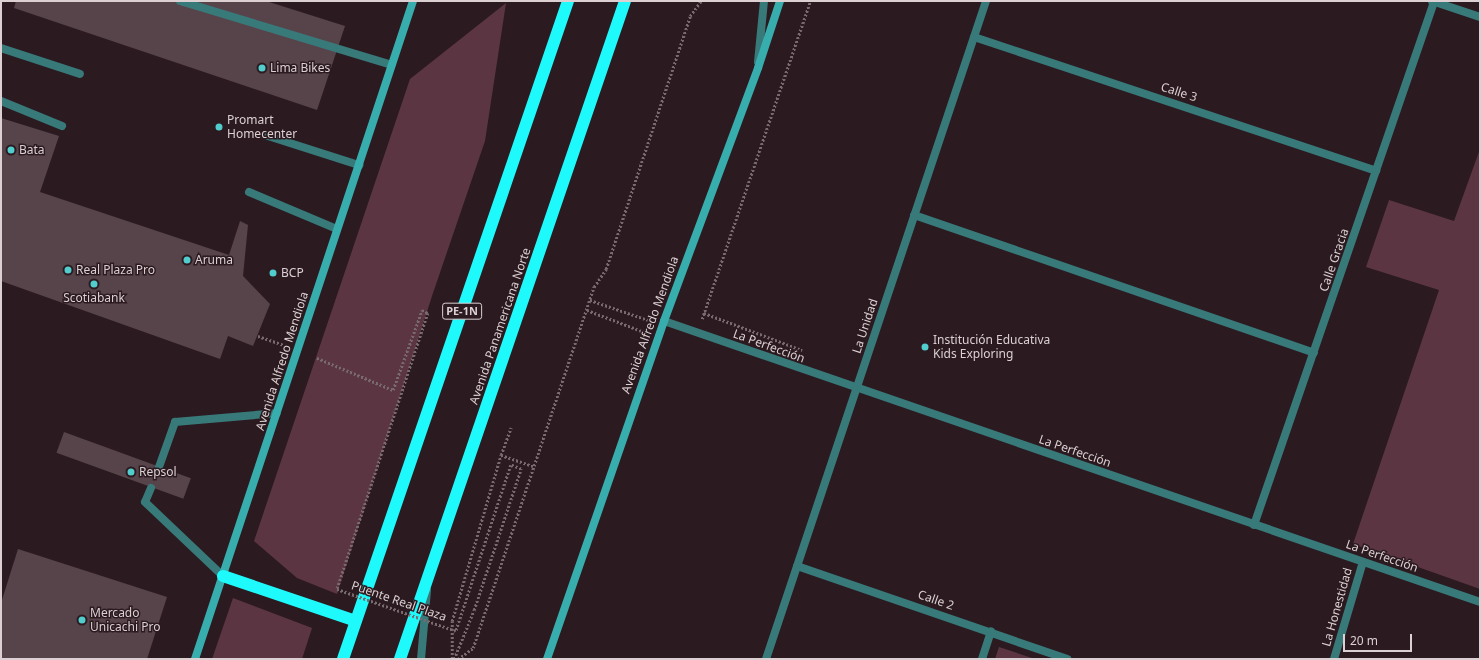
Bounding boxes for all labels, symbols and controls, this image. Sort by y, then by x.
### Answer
place label: Lima Bikes [270,61,330,75]
marker: Lima Bikes [257,63,267,73]
street label: Calle 3 [1159,79,1199,105]
place label: Promart Homecenter [227,113,297,141]
marker: Promart Homecenter [214,122,224,132]
place label: Bata [19,143,45,157]
marker: Bata [6,145,16,155]
street label: Calle Gracia [1316,226,1352,294]
street label: Avenida Panamericana Norte [466,246,534,406]
place label: Aruma [195,253,233,267]
street label: Avenida Alfredo Mendiola [618,254,682,396]
marker: Aruma [182,255,192,265]
place label: Real Plaza Pro [76,263,155,277]
marker: Real Plaza Pro [63,265,73,275]
place label: BCP [281,266,304,280]
marker: BCP [268,268,278,278]
marker: Scotiabank [89,279,99,289]
street label: Avenida Alfredo Mendiola [253,290,311,432]
place label: Scotiabank [63,291,125,305]
street label: La Unidad [849,297,881,355]
road number: PE-1N [442,302,482,320]
street label: La Perfección [731,326,807,366]
place label: Institución Educativa Kids Exploring [933,333,1050,361]
marker: Institución Educativa Kids Exploring [920,342,930,352]
street label: La Perfección [1037,432,1113,470]
place label: Repsol [139,465,177,479]
marker: Repsol [126,467,136,477]
street label: La Perfección [1344,537,1420,575]
street label: La Honestidad [1319,566,1355,648]
street label: Puente Real Plaza [350,578,448,624]
street label: Calle 2 [916,587,956,613]
place label: Mercado Unicachi Pro [90,606,160,634]
marker: Mercado Unicachi Pro [77,615,87,625]
scale bar [1345,626,1414,652]
text: 20 m [1350,632,1378,649]

